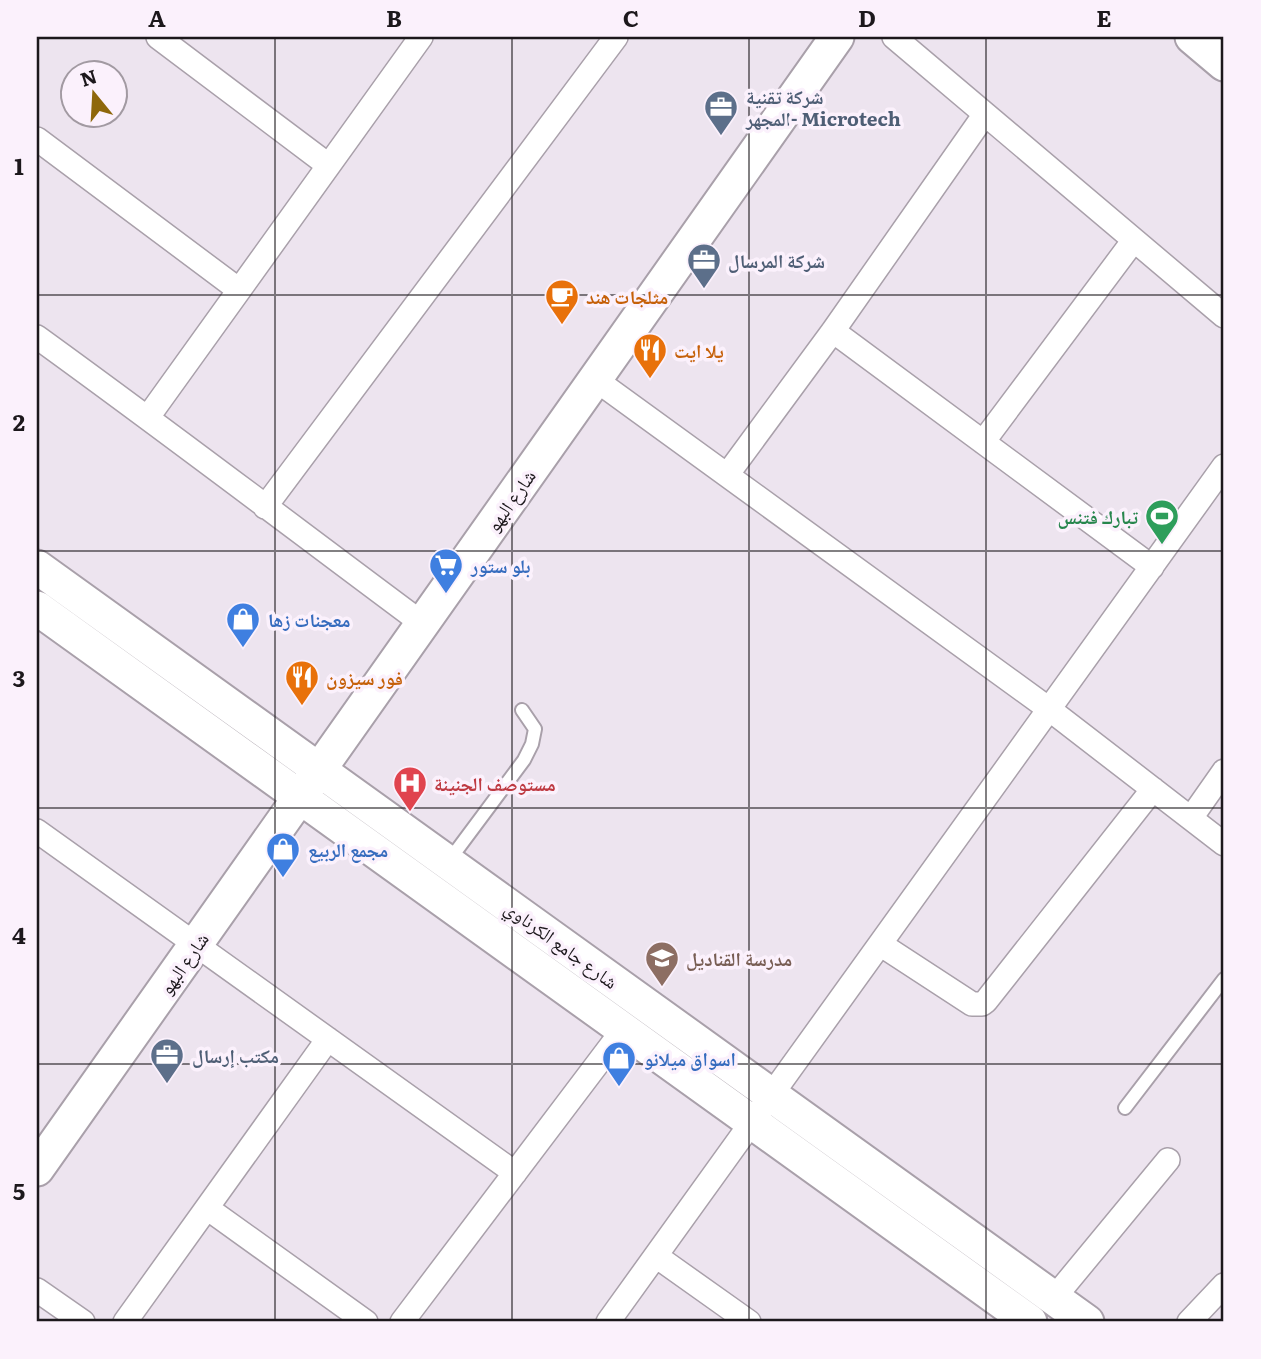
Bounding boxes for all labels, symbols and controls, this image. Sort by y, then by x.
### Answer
text: A [148,0,166,34]
text: B [386,0,402,34]
text: C [623,0,639,34]
text: D [858,0,876,34]
text: E [1096,0,1112,34]
north arrow [60,60,130,130]
text: N [77,61,100,93]
place label: شركة تقنية المجهر- Microtech [745,82,901,132]
office icon: شركة تقنية المجهر- Microtech [702,88,740,137]
text: 1 [14,148,24,182]
office icon: شركة المرسال [685,241,723,290]
place label: شركة المرسال [728,246,825,274]
cafe icon: مثلجات هند [543,277,581,326]
place label: مثلجات هند [586,282,668,310]
restaurant icon: يلا ايت [631,331,669,380]
place label: يلا ايت [674,336,724,364]
text: 2 [13,404,25,438]
street label: شارع البهو [478,463,542,537]
sports icon: تبارك فتنس [1143,497,1181,546]
place label: تبارك فتنس [1058,502,1139,530]
supermarket icon: بلو ستور [427,546,465,595]
place label: بلو ستور [470,551,531,579]
shop icon: معجنات زها [224,600,262,649]
place label: معجنات زها [268,605,351,633]
restaurant icon: فور سيزون [283,658,321,707]
text: 3 [13,660,25,694]
place label: فور سيزون [326,663,403,691]
hospital icon: مستوصف الجنينة [391,764,429,813]
place label: مستوصف الجنينة [434,769,556,797]
shop icon: مجمع الربيع [264,830,302,879]
place label: مجمع الربيع [308,835,388,863]
street label: شارع جامع الكرناوي [498,893,624,997]
text: 4 [12,917,26,951]
street label: شارع البهو [151,926,215,1000]
school or university icon: مدرسة القناديل [643,939,681,988]
place label: مدرسة القناديل [686,944,792,972]
office icon: مكتب إرسال [148,1036,186,1085]
shop icon: اسواق ميلانو [600,1039,638,1088]
place label: مكتب إرسال [192,1041,279,1069]
place label: اسواق ميلانو [644,1044,736,1072]
text: 5 [13,1173,25,1207]

